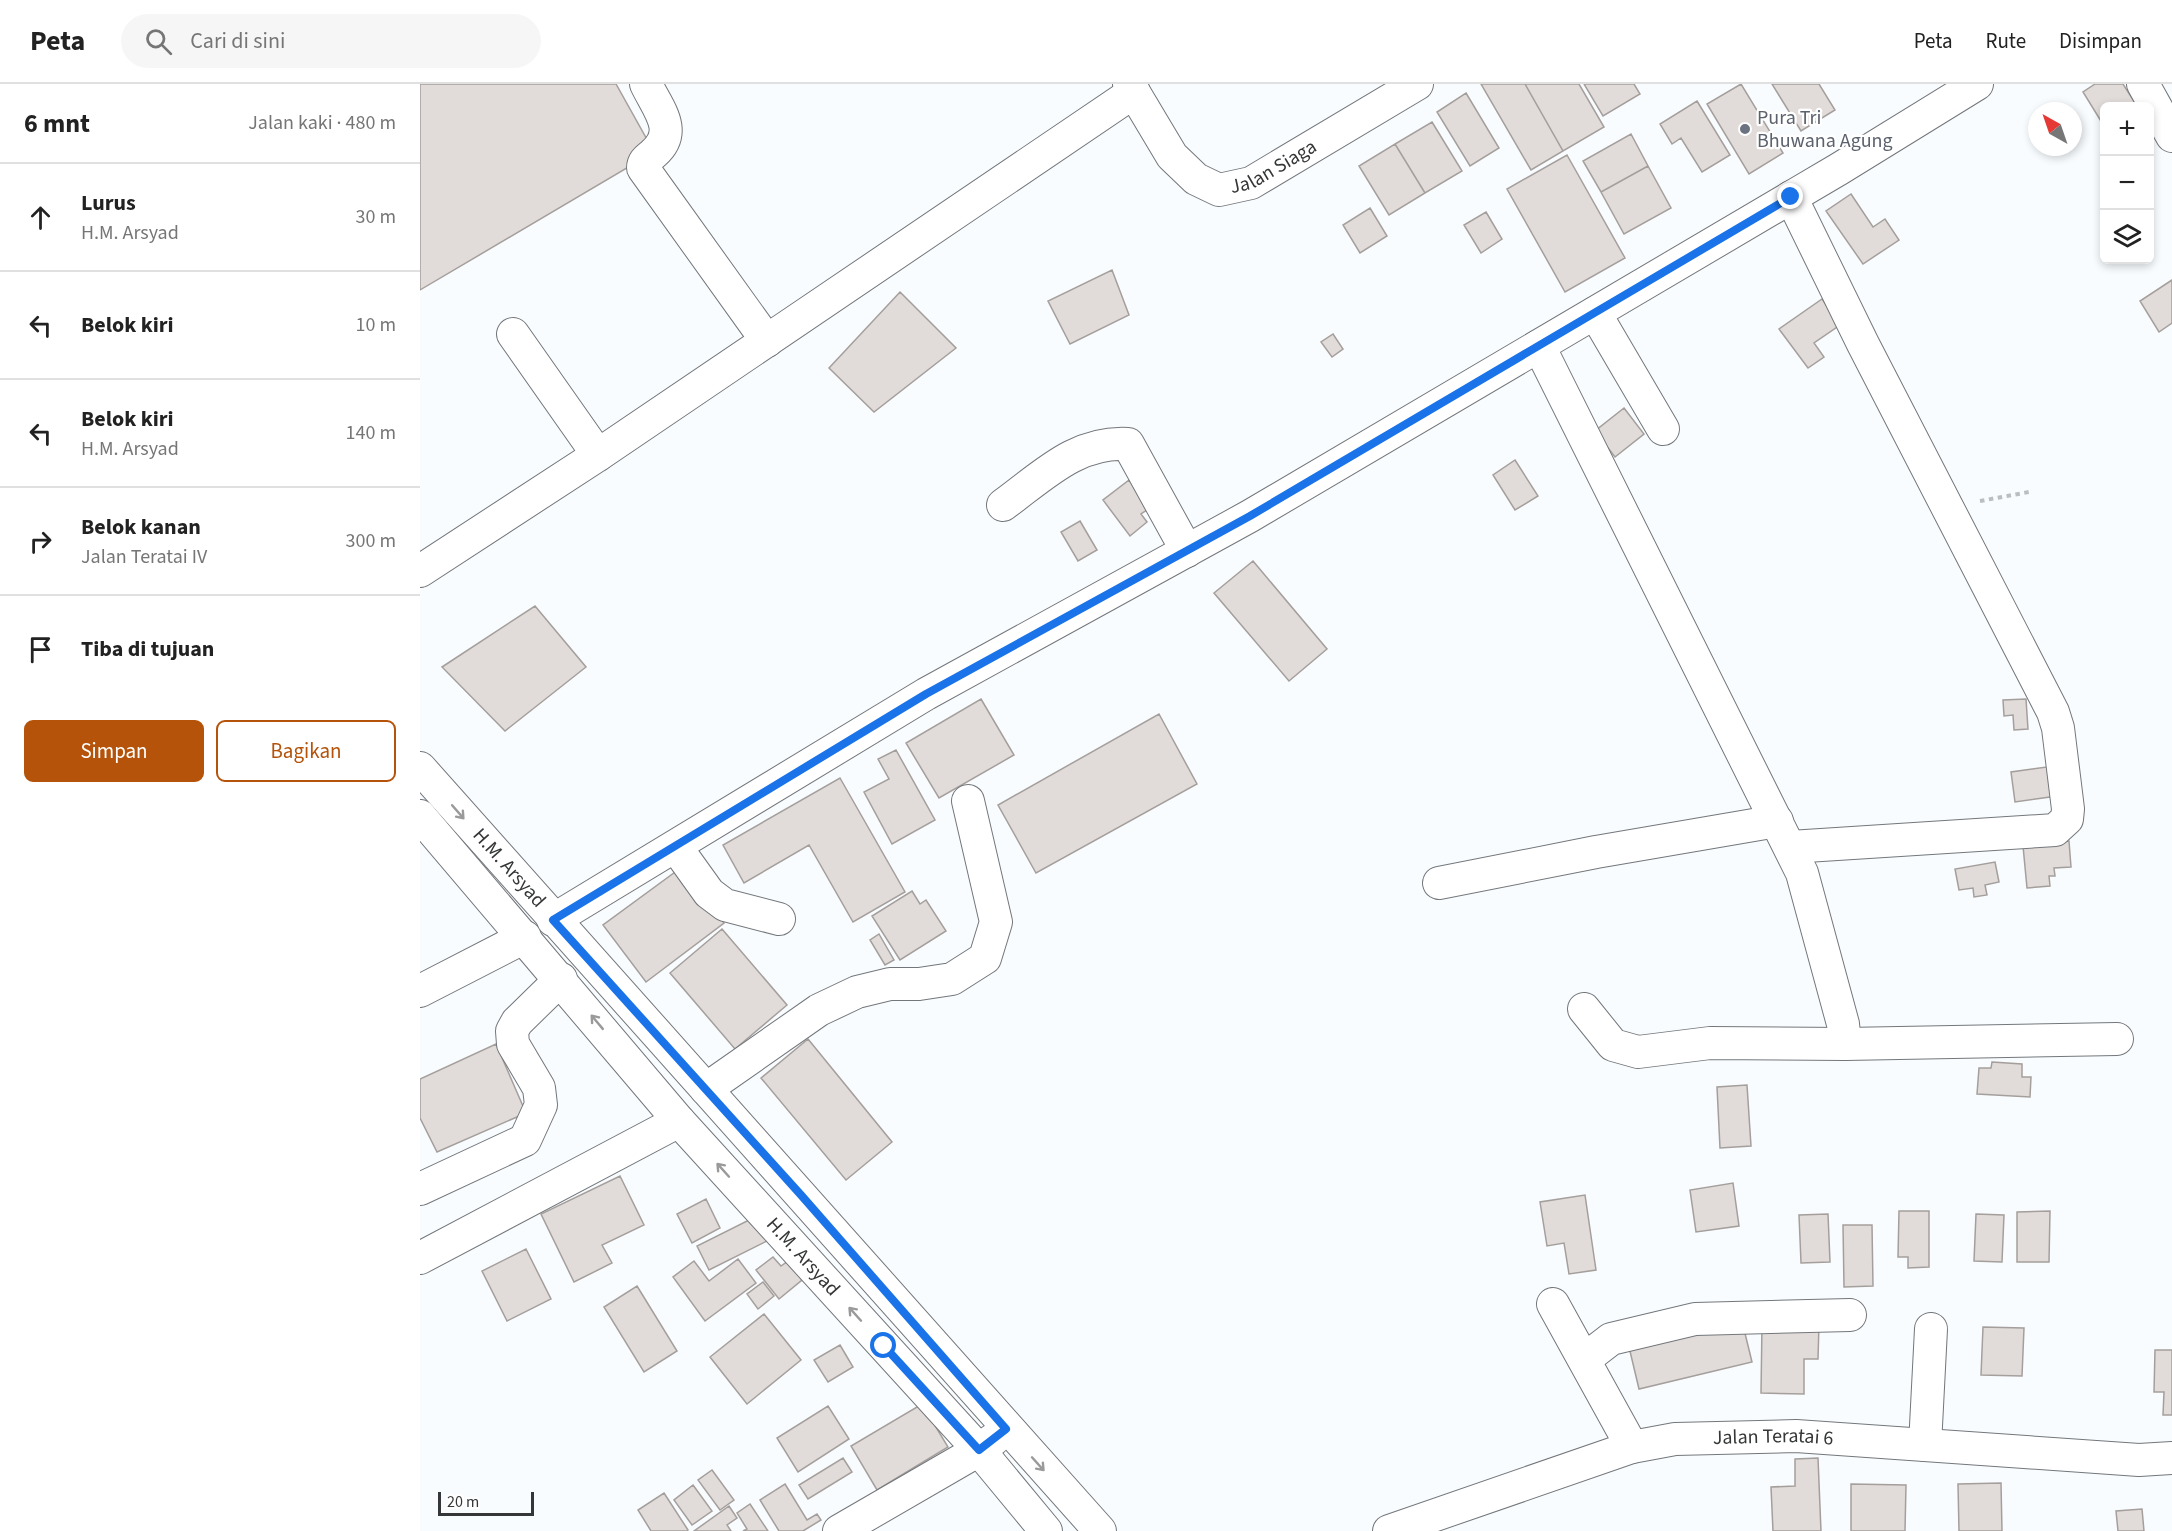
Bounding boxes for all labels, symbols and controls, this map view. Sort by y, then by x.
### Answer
search box [121,14,541,68]
text: Peta [30,21,85,61]
icon: search [142,25,175,58]
text: Cari di sini [190,25,285,57]
text: Peta [1914,26,1952,56]
text: Rute [1985,26,2026,56]
text: Disimpan [2059,26,2142,56]
north arrow [2028,102,2082,156]
map controls [2100,102,2154,264]
button: + [2100,102,2154,156]
place label: Pura Tri Bhuwana Agung [1757,104,1893,155]
text: 6 mnt [24,105,90,142]
text: Jalan kaki · 480 m [248,109,396,137]
marker: Pura Tri Bhuwana Agung [1738,122,1752,136]
street label: Jalan Siaga [1227,133,1322,201]
button: − [2100,156,2154,210]
route end [1777,183,1803,209]
text: Lurus [81,187,136,219]
icon: ahead [24,201,57,234]
text: 30 m [356,203,396,231]
button: layers [2100,210,2154,264]
text: H.M. Arsyad [81,219,179,247]
icon: left [24,309,57,342]
text: Belok kiri [81,309,174,341]
text: 10 m [356,311,396,339]
text: Belok kiri [81,403,174,435]
icon: left [24,417,57,450]
text: 140 m [346,419,396,447]
text: H.M. Arsyad [81,435,179,463]
text: Belok kanan [81,511,201,543]
icon: right [24,525,57,558]
text: 300 m [346,527,396,555]
text: Jalan Teratai IV [81,543,207,571]
icon: arrive [24,633,57,666]
text: Tiba di tujuan [81,633,214,665]
button: Simpan [24,720,204,782]
button: Bagikan [216,720,396,782]
one-way arrow [451,804,465,819]
street label: H.M. Arsyad [466,822,552,914]
one-way arrow [590,1014,603,1030]
one-way arrow [716,1162,731,1177]
street label: H.M. Arsyad [760,1211,846,1302]
one-way arrow [848,1307,862,1322]
route start [870,1332,896,1358]
street label: Jalan Teratai 6 [1712,1422,1834,1453]
one-way arrow [1031,1456,1045,1471]
scale bar [438,1489,534,1516]
text: 20 m [447,1491,479,1513]

